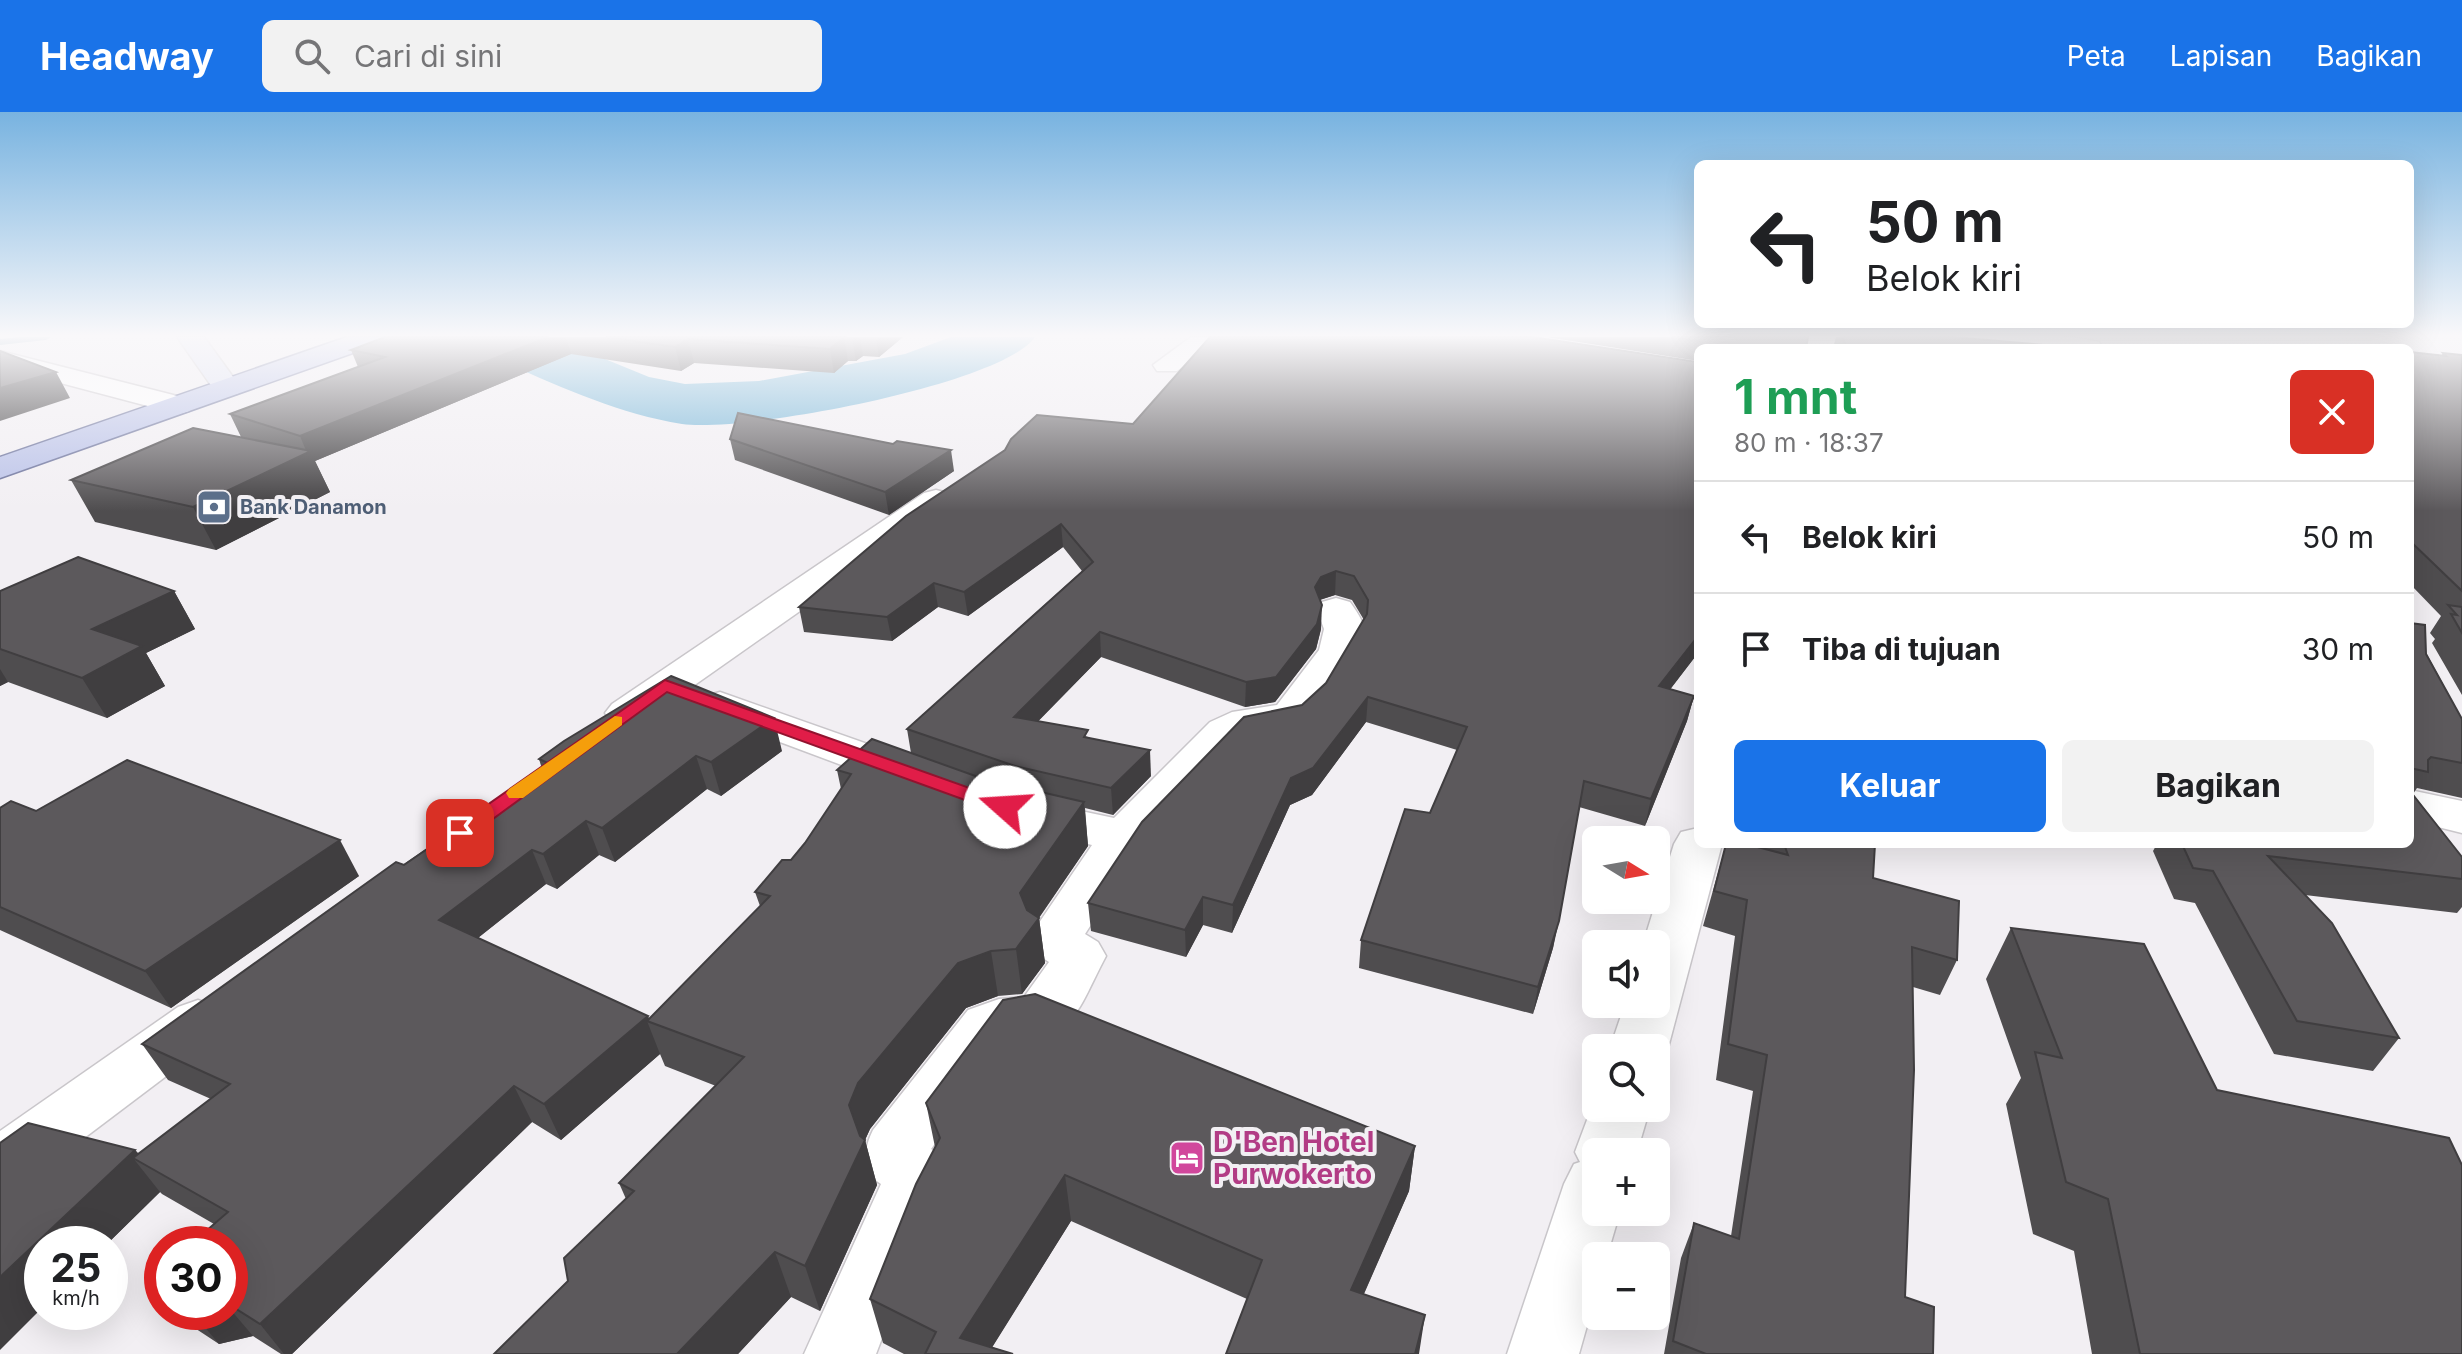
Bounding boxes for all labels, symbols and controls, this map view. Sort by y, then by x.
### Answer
search box [262,20,822,92]
text: Headway [40,33,214,79]
icon: search [290,34,334,78]
text: Cari di sini [354,38,502,74]
text: Peta [2067,39,2126,73]
text: Lapisan [2170,39,2272,73]
text: Bagikan [2316,39,2422,73]
text: 50 m [1866,188,2004,256]
icon: left [1734,192,1838,296]
text: Belok kiri [1866,256,2022,300]
text: 1 mnt [1734,367,1857,426]
button: close [2290,370,2374,454]
text: 80 m · 18:37 [1734,427,1884,458]
bank icon: Bank Danamon [195,488,233,526]
place label: Bank Danamon [240,495,387,519]
icon: left [1734,515,1778,559]
text: Belok kiri [1802,519,1937,555]
text: 50 m [2302,519,2374,555]
icon: arrive [1734,627,1778,671]
text: Tiba di tujuan [1802,631,2001,667]
text: 30 m [2302,631,2374,667]
button: Keluar [1734,740,2046,832]
button: Bagikan [2062,740,2374,832]
position arrow [963,765,1047,849]
pin [426,799,494,867]
icon: arrive [438,811,482,855]
north arrow [1582,826,1670,914]
map controls [1582,826,1670,1330]
button: sound [1582,930,1670,1018]
button: search [1582,1034,1670,1122]
place label: D'Ben Hotel Purwokerto [1213,1125,1374,1191]
button: + [1582,1138,1670,1226]
hotel icon: D'Ben Hotel Purwokerto [1168,1139,1206,1177]
speed limit sign: 30 [144,1226,248,1330]
button: − [1582,1242,1670,1330]
text: 25 [51,1243,101,1292]
text: km/h [52,1286,100,1310]

